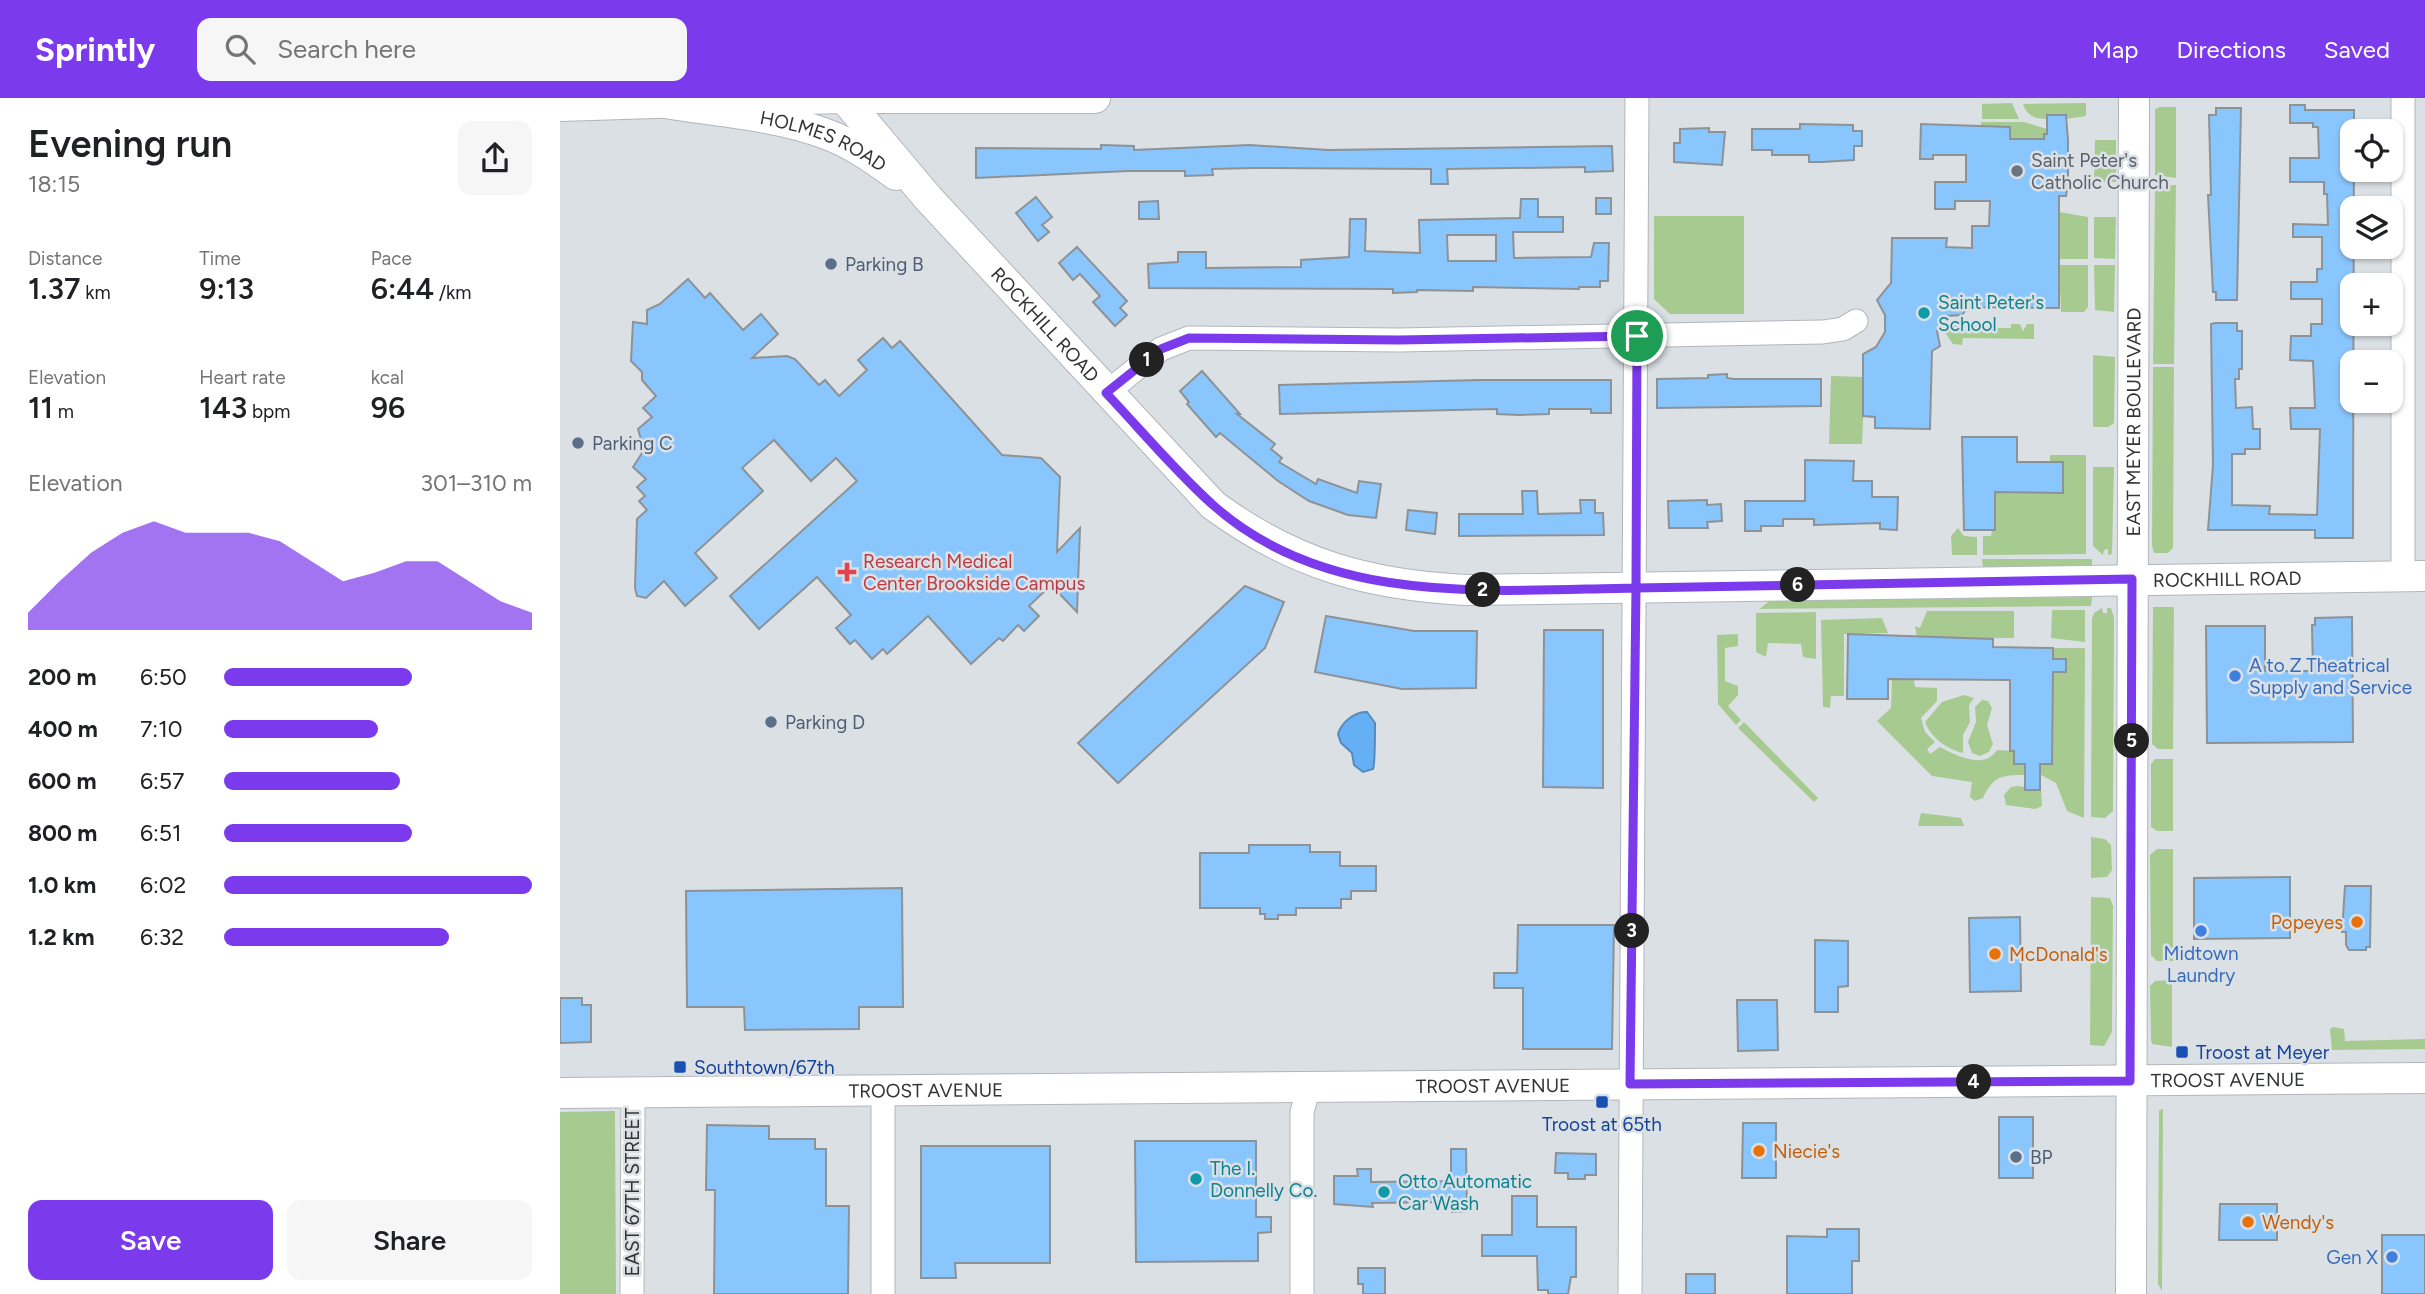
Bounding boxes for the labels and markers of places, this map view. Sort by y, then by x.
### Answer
place label: Saint Peter's Catholic Church [2031,149,2169,194]
marker: Saint Peter's Catholic Church [2009,163,2025,179]
place label: Parking B [845,253,924,276]
marker: Parking B [823,256,839,272]
place label: Saint Peter's School [1938,291,2044,336]
marker: Saint Peter's School [1916,305,1932,321]
pin [1607,306,1667,366]
pin: 1 [1130,342,1164,378]
place label: Parking C [592,432,673,455]
marker: Parking C [570,435,586,451]
place label: Research Medical Center Brookside Campus [863,550,1085,595]
marker: Research Medical Center Brookside Campus [837,562,857,582]
pin: 6 [1780,568,1816,602]
pin: 2 [1466,573,1500,608]
place label: A to Z Theatrical Supply and Service [2249,654,2412,699]
marker: A to Z Theatrical Supply and Service [2227,668,2243,684]
place label: Parking D [785,711,865,734]
marker: Parking D [763,714,779,730]
pin: 5 [2114,724,2150,758]
place label: Popeyes [2271,911,2343,934]
pin: 3 [1614,914,1650,948]
marker: Popeyes [2349,914,2365,930]
marker: Midtown Laundry [2193,923,2209,939]
place label: Midtown Laundry [2163,942,2239,987]
place label: McDonald's [2009,943,2108,966]
marker: McDonald's [1987,946,2003,962]
place label: Troost at Meyer [2196,1041,2330,1064]
marker: Troost at Meyer [2174,1044,2190,1060]
place label: Southtown/67th [694,1056,835,1079]
marker: Southtown/67th [672,1059,688,1075]
pin: 4 [1956,1065,1992,1100]
marker: Troost at 65th [1594,1094,1610,1110]
place label: Troost at 65th [1542,1113,1662,1136]
place label: Niecie's [1773,1140,1840,1163]
marker: Niecie's [1751,1143,1767,1159]
place label: BP [2030,1146,2053,1169]
marker: BP [2008,1149,2024,1165]
place label: The I. Donnelly Co. [1210,1157,1317,1202]
place label: Otto Automatic Car Wash [1398,1170,1532,1215]
marker: The I. Donnelly Co. [1188,1171,1204,1187]
marker: Otto Automatic Car Wash [1376,1184,1392,1200]
place label: Wendy's [2262,1211,2334,1234]
marker: Wendy's [2240,1214,2256,1230]
place label: Gen X [2326,1246,2378,1269]
marker: Gen X [2384,1249,2400,1265]

